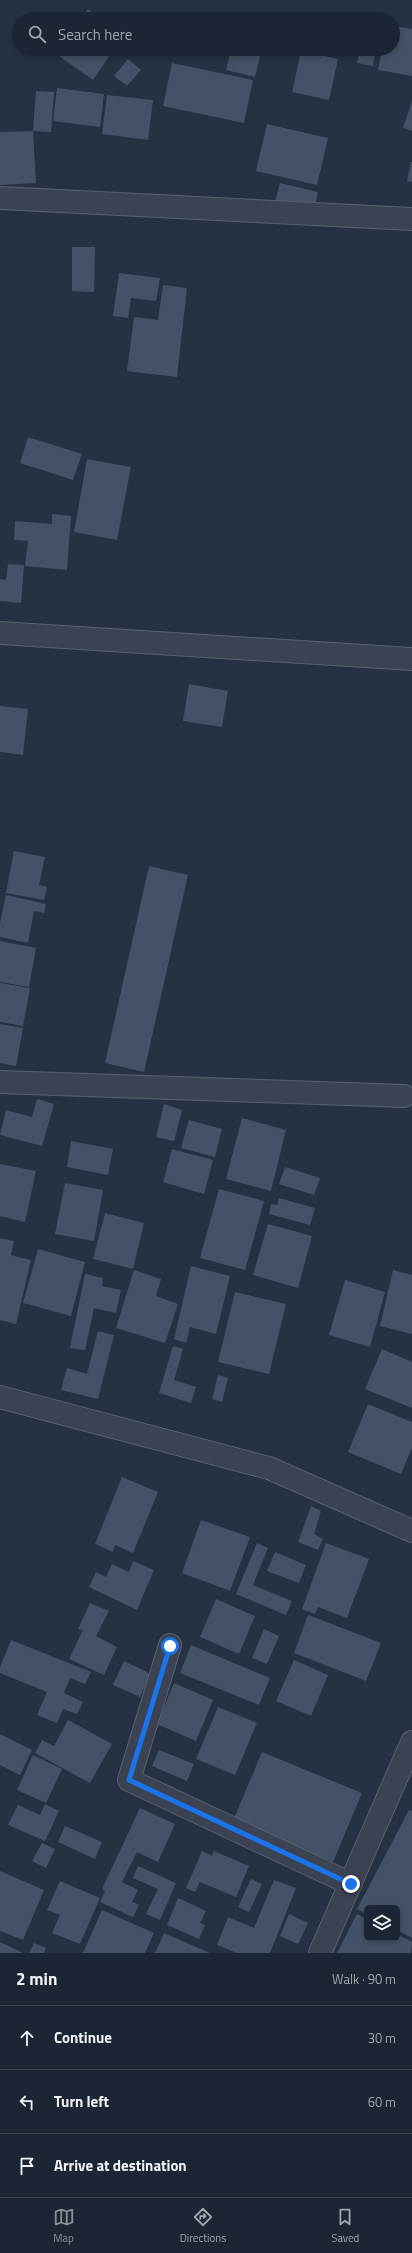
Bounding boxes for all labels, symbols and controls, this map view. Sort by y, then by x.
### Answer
search box [12,12,400,56]
icon: search [26,23,48,45]
text: Search here [58,23,132,46]
route start [161,1637,179,1655]
route end [342,1875,360,1893]
map controls [364,1905,400,1941]
button: layers [364,1905,400,1941]
text: 2 min [16,1966,57,1992]
text: Walk · 90 m [332,1969,396,1989]
text: Continue [54,2026,112,2049]
icon: ahead [16,2027,38,2049]
text: 30 m [368,2028,396,2048]
text: Turn left [54,2090,109,2113]
icon: left [16,2091,38,2113]
text: 60 m [368,2092,396,2112]
text: Arrive at destination [54,2154,187,2177]
icon: arrive [16,2155,38,2177]
tab: Map [53,2206,75,2246]
tab: Directions [180,2206,226,2246]
tab: Saved [331,2206,359,2246]

